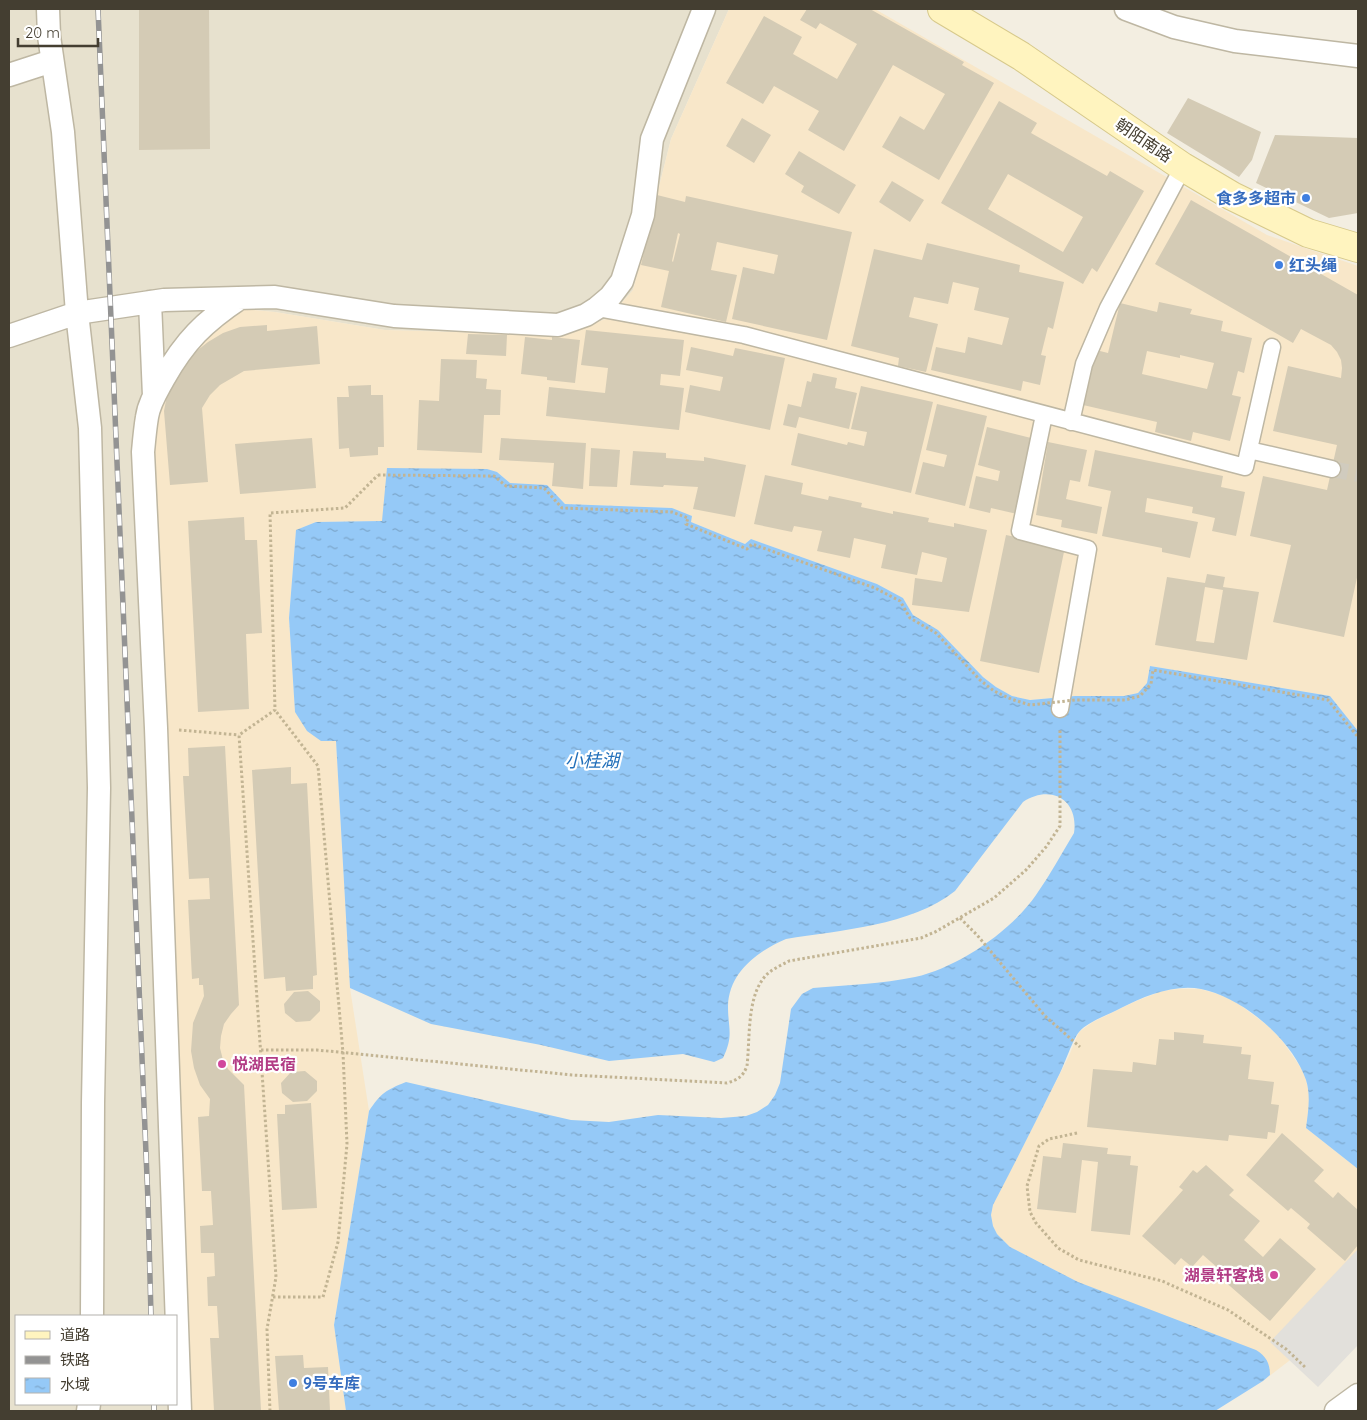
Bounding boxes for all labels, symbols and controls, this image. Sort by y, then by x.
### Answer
scale bar [18,15,98,47]
text: 20 m [25,23,60,42]
street label: 朝阳南路 [1112,114,1176,166]
place label: 食多多超市 [1216,188,1296,208]
marker: 食多多超市 [1300,192,1312,204]
place label: 红头绳 [1289,255,1337,275]
marker: 红头绳 [1273,259,1285,271]
water label: 小桂湖 [565,749,622,772]
place label: 悦湖民宿 [232,1054,296,1074]
marker: 悦湖民宿 [216,1058,228,1070]
place label: 湖景轩客栈 [1184,1265,1264,1285]
marker: 湖景轩客栈 [1268,1269,1280,1281]
legend [15,1315,178,1405]
text: 道路 [60,1325,90,1344]
text: 铁路 [60,1350,90,1369]
place label: 9号车库 [303,1373,360,1393]
text: 水域 [60,1375,90,1394]
marker: 9号车库 [287,1377,299,1389]

